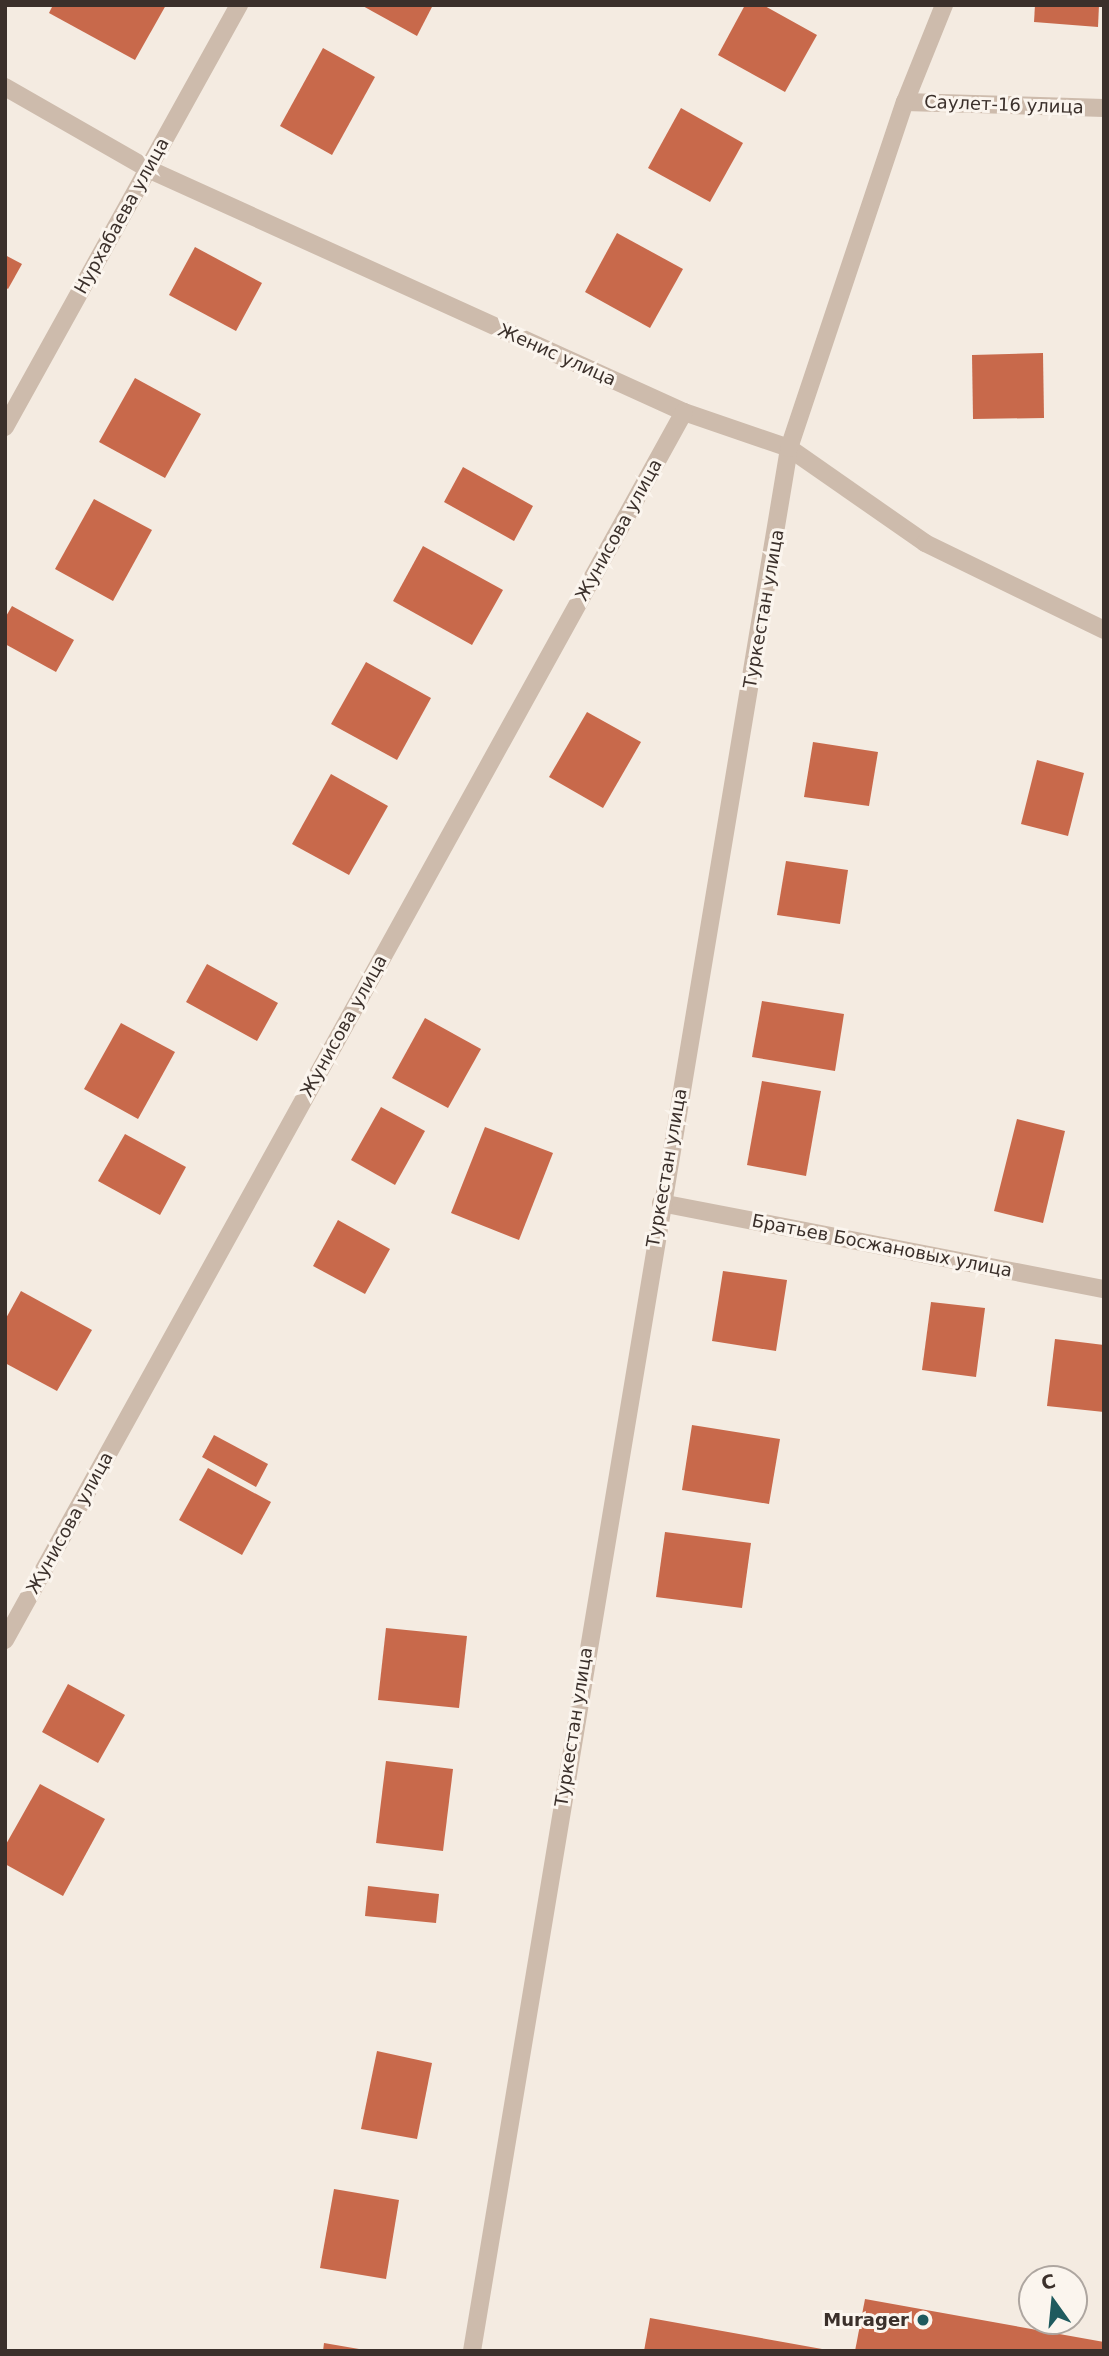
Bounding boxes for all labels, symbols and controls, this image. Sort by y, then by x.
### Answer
street label: Саулет-16 улица [924,91,1084,119]
street label: Нурхабаева улица [70,134,174,298]
street label: Женис улица [495,319,619,391]
street label: Жунисова улица [571,455,667,605]
street label: Туркестан улица [739,528,789,690]
street label: Жунисова улица [296,951,392,1101]
street label: Туркестан улица [642,1087,692,1249]
street label: Братьев Босжановых улица [750,1210,1014,1282]
street label: Жунисова улица [22,1448,118,1598]
street label: Туркестан улица [551,1646,597,1808]
north arrow [1018,2265,1088,2335]
text: С [1038,2269,1058,2294]
place label: Murager [823,2309,909,2331]
marker: Murager [915,2312,931,2328]

